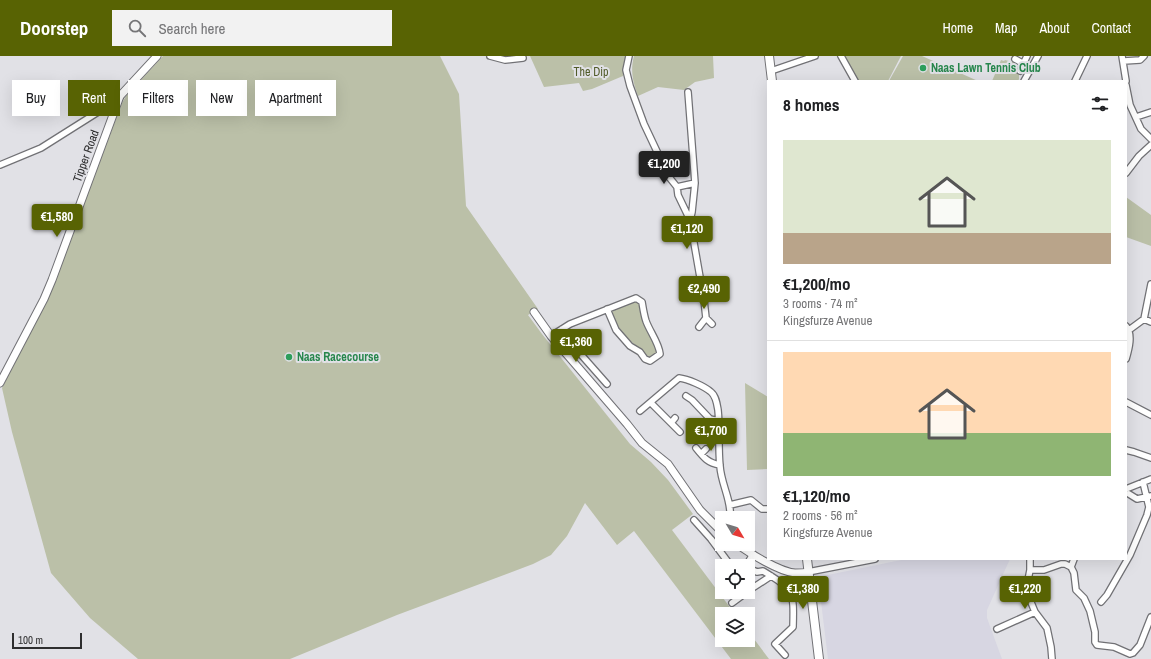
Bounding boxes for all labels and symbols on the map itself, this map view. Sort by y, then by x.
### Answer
place label: Naas Lawn Tennis Club [931,60,1041,76]
marker: Naas Lawn Tennis Club [918,63,928,73]
park label: The Dip [573,64,609,80]
street label: Tipper Road [69,128,103,184]
pin: €1,200 [631,151,697,185]
pin: €1,580 [24,204,90,238]
pin: €1,120 [654,216,720,250]
pin: €2,490 [671,276,737,310]
pin: €1,360 [543,329,609,363]
place label: Naas Racecourse [297,349,380,365]
marker: Naas Racecourse [284,352,294,362]
pin: €1,700 [678,418,744,452]
north arrow [715,511,755,551]
pin: €1,380 [770,576,836,610]
pin: €1,220 [992,576,1058,610]
scale bar [12,631,82,650]

